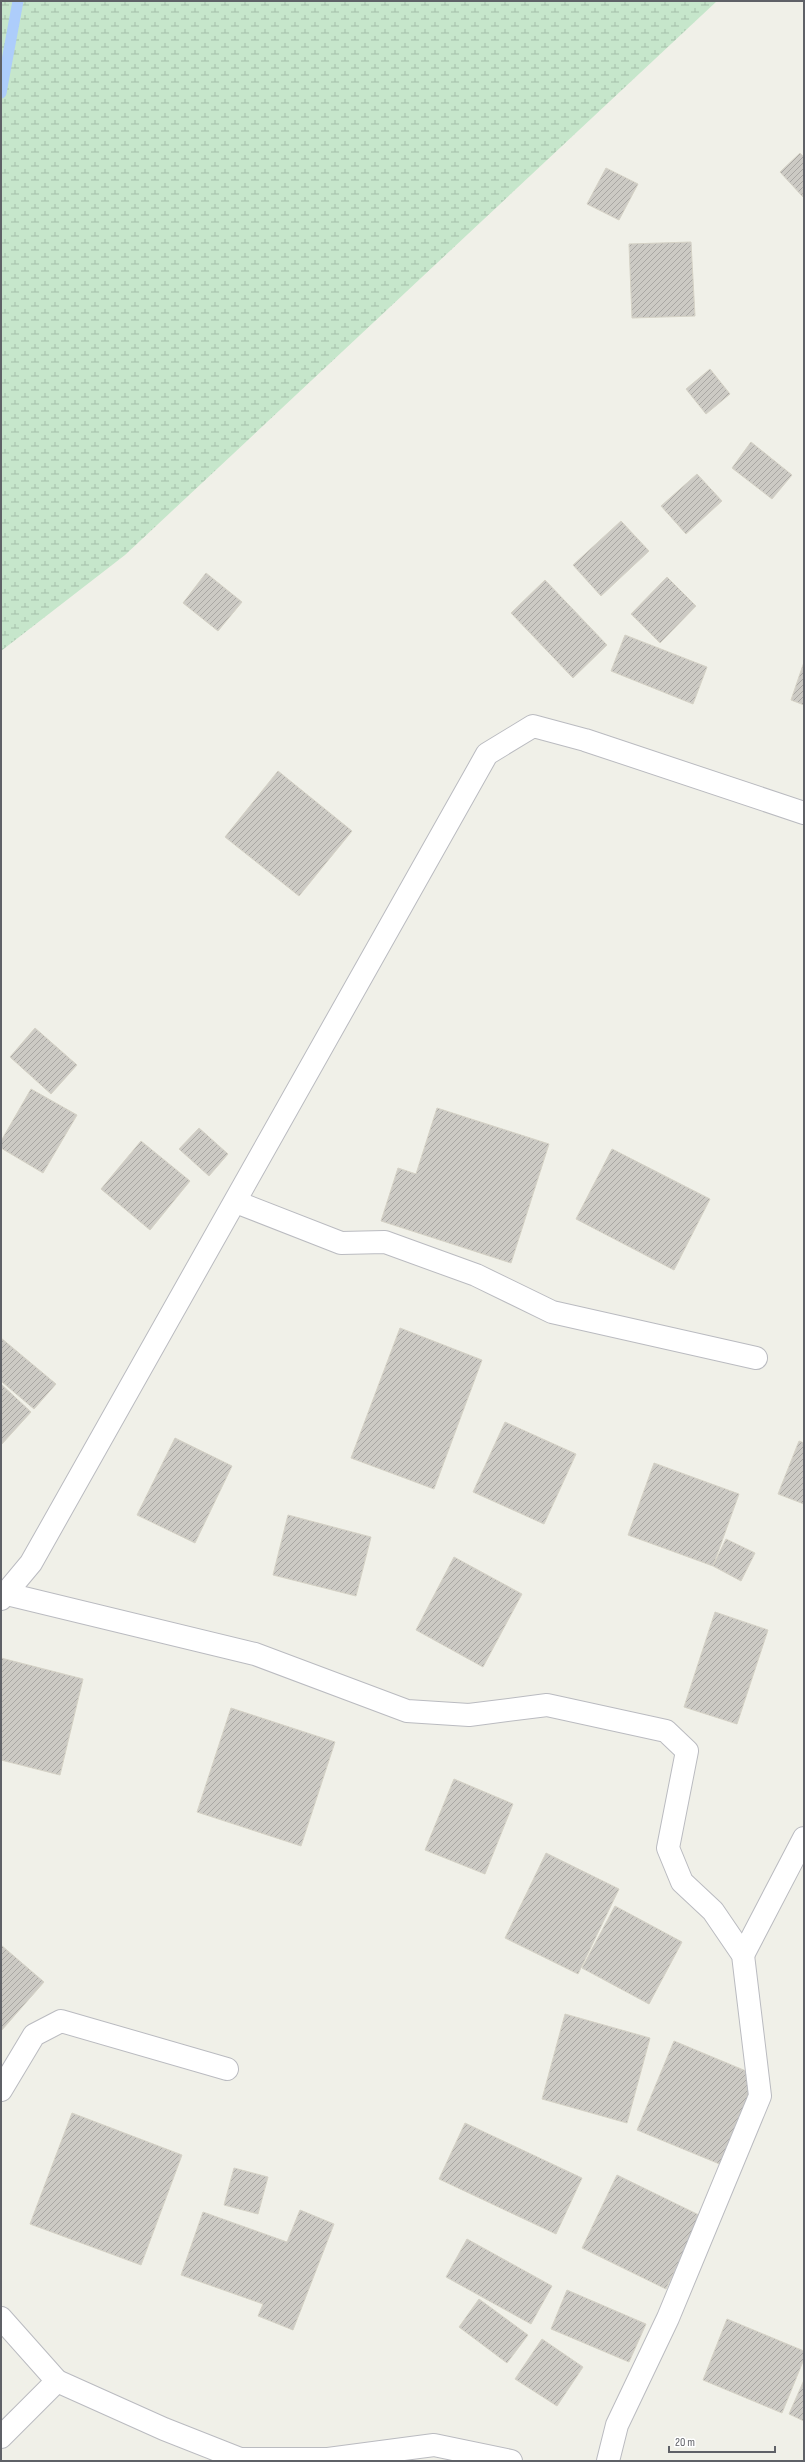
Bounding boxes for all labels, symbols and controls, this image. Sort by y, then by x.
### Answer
scale bar [669,2428,775,2454]
text: 20 m [675,2435,695,2450]

